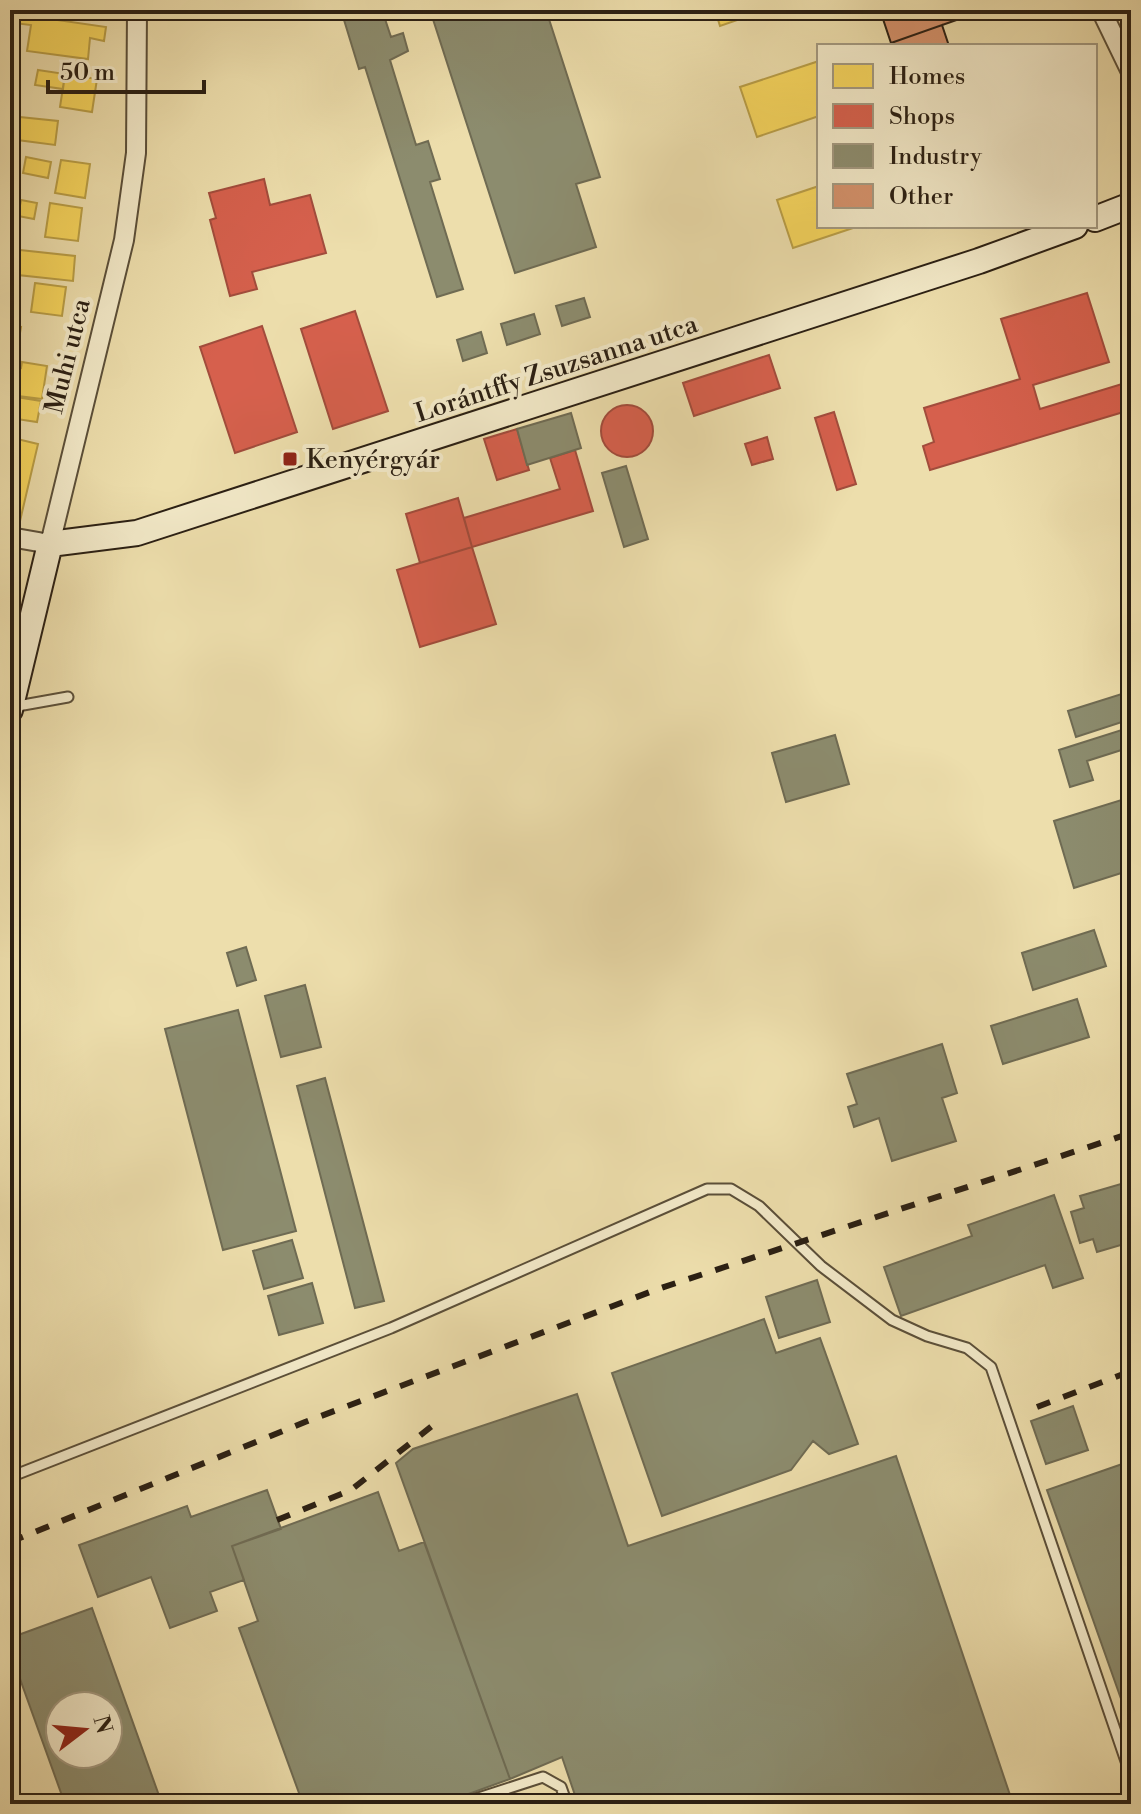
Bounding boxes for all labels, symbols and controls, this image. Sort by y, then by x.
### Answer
scale bar [48,44,204,94]
legend [817,44,1097,228]
text: 50 m [60,58,115,88]
text: Homes [889,62,965,92]
text: Shops [889,102,955,132]
text: Industry [889,142,982,172]
text: Other [889,182,953,212]
street label: Muhi utca [38,295,98,417]
street label: Lorántffy Zsuzsanna utca [411,308,702,430]
place label: Kenyérgyár [306,444,440,476]
marker: Kenyérgyár [281,450,299,468]
north arrow [44,1690,124,1770]
text: N [86,1713,117,1738]

